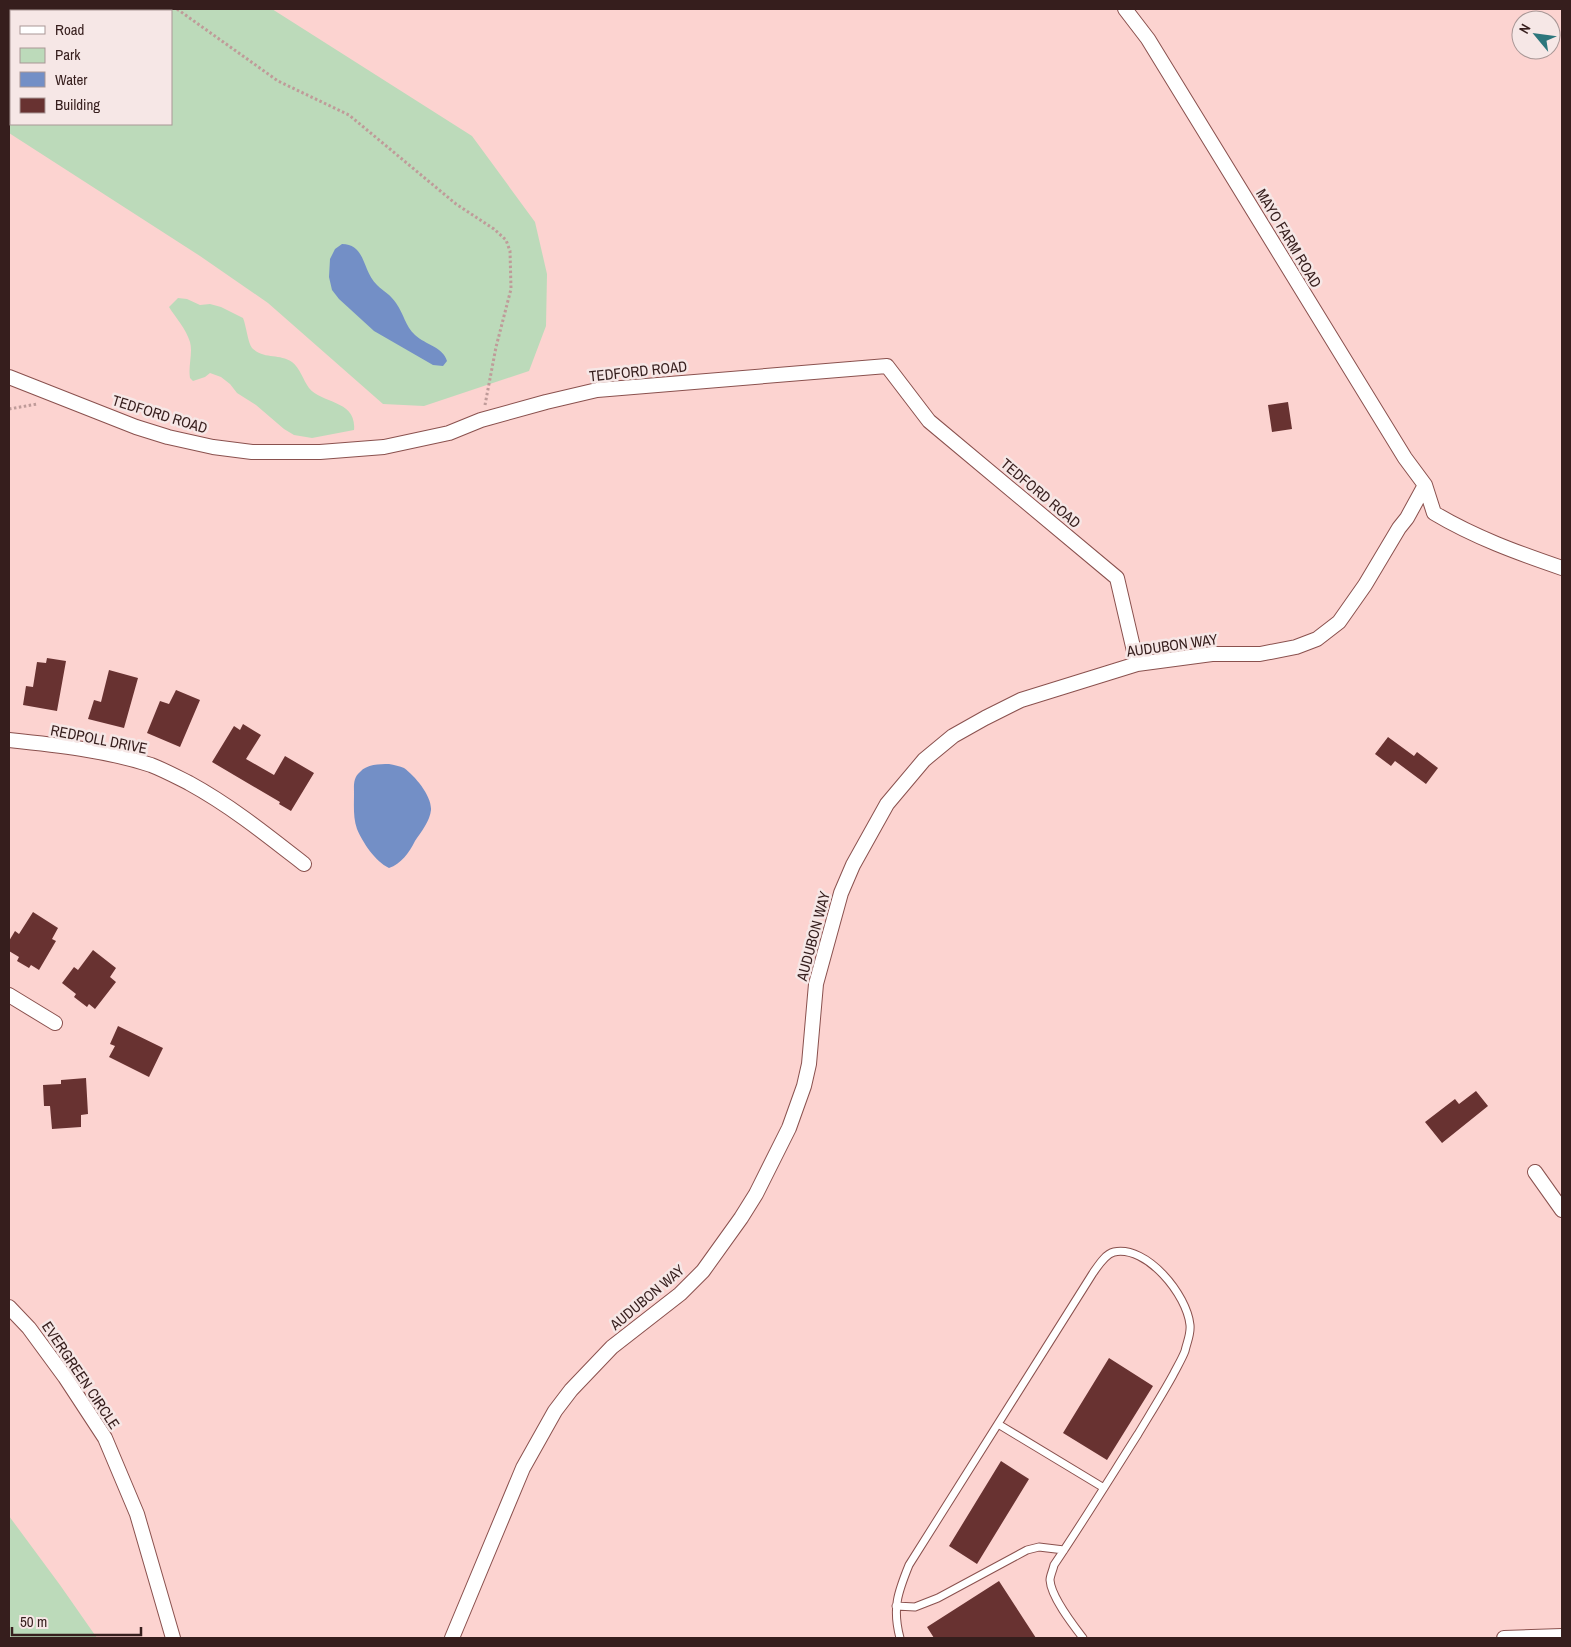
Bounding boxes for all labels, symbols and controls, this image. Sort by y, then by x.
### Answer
legend [10,10,172,125]
north arrow [1511,10,1561,60]
text: Road [55,19,84,40]
text: N [1515,21,1535,37]
text: Park [55,44,81,65]
text: Water [55,69,87,90]
text: Building [55,94,100,115]
street label: MAYO FARM ROAD [1251,185,1327,291]
street label: TEDFORD ROAD [588,355,688,387]
street label: TEDFORD ROAD [110,390,210,438]
street label: TEDFORD ROAD [997,453,1086,533]
street label: AUDUBON WAY [1124,628,1220,662]
street label: REDPOLL DRIVE [49,719,149,759]
street label: AUDUBON WAY [791,888,835,984]
street label: AUDUBON WAY [604,1259,689,1335]
street label: EVERGREEN CIRCLE [37,1317,125,1433]
scale bar [12,1604,141,1636]
text: 50 m [20,1611,47,1632]

